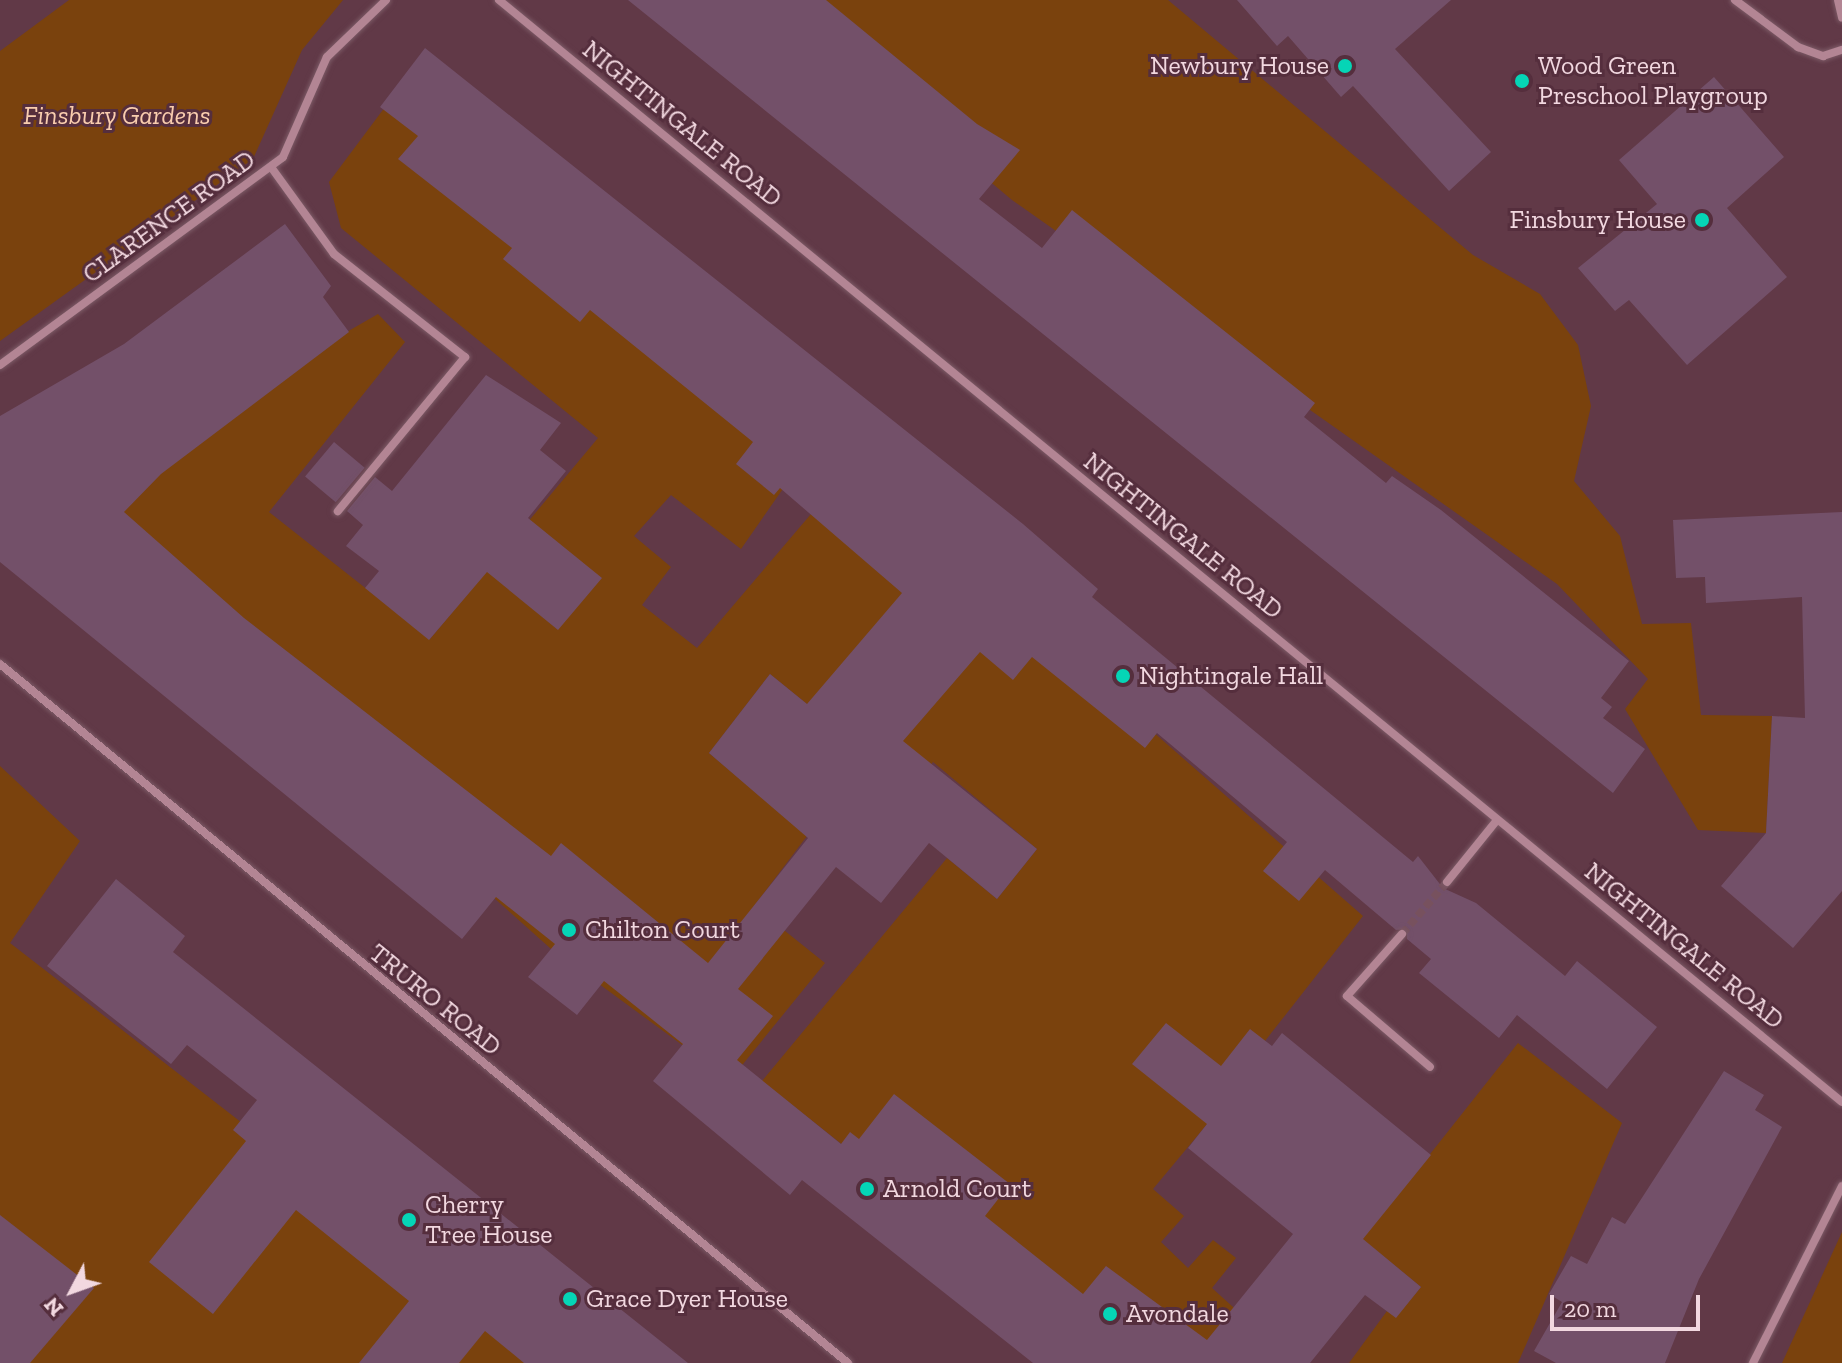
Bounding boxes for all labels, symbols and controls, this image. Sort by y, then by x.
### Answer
street label: NIGHTINGALE ROAD [576,34,788,214]
place label: Newbury House [1149,50,1329,82]
place label: Wood Green Preschool Playgroup [1538,50,1768,112]
marker: Newbury House [1336,57,1354,75]
marker: Wood Green Preschool Playgroup [1513,72,1531,90]
park label: Finsbury Gardens [23,100,211,132]
street label: CLARENCE ROAD [77,144,261,290]
place label: Finsbury House [1509,204,1686,236]
marker: Finsbury House [1693,211,1711,229]
street label: NIGHTINGALE ROAD [1077,446,1289,626]
place label: Nightingale Hall [1139,660,1323,692]
marker: Nightingale Hall [1114,667,1132,685]
street label: NIGHTINGALE ROAD [1578,856,1790,1036]
place label: Chilton Court [585,914,740,946]
marker: Chilton Court [560,921,578,939]
street label: TRURO ROAD [363,937,507,1063]
place label: Arnold Court [883,1173,1031,1205]
marker: Arnold Court [858,1180,876,1198]
place label: Cherry Tree House [425,1189,553,1250]
marker: Cherry Tree House [400,1211,418,1229]
north arrow [32,1251,112,1331]
scale bar [1554,1279,1704,1329]
place label: Grace Dyer House [586,1283,788,1315]
marker: Grace Dyer House [561,1290,579,1308]
text: N [38,1292,69,1322]
text: 20 m [1564,1294,1616,1323]
place label: Avondale [1126,1298,1229,1330]
marker: Avondale [1101,1305,1119,1323]

